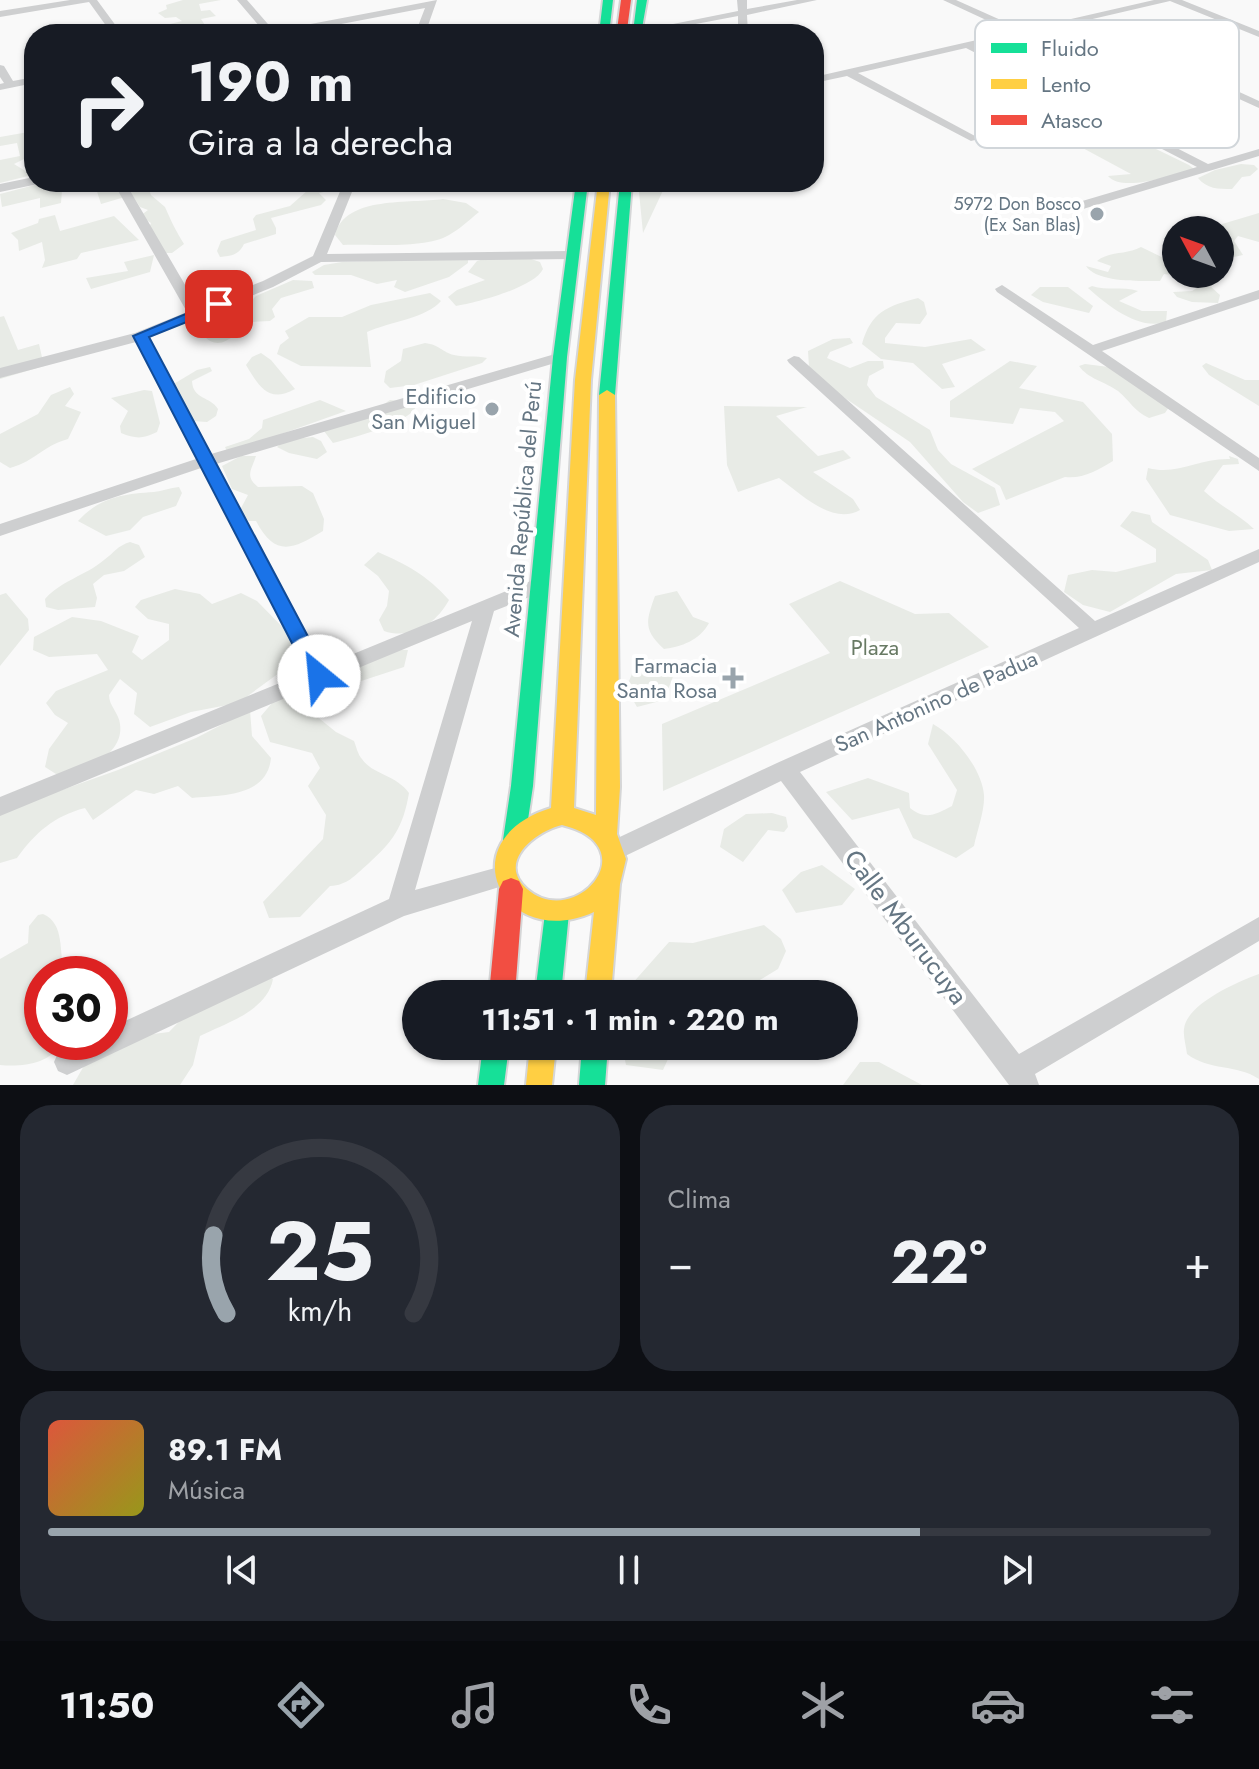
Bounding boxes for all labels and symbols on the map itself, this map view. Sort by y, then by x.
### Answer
legend [975,20,1239,148]
text: Fluido [1041,32,1099,64]
text: Lento [1041,68,1091,100]
text: Atasco [1041,104,1103,136]
place label: 5972 Don Bosco (Ex San Blas) [953,191,1081,238]
marker: 5972 Don Bosco (Ex San Blas) [1088,205,1106,223]
north arrow [1162,216,1234,288]
pin [185,270,253,338]
street label: Avenida República del Perú [495,379,549,639]
place label: Edificio San Miguel [371,380,476,437]
marker: Edificio San Miguel [483,400,501,418]
park label: Plaza [851,631,899,663]
position arrow [277,634,361,718]
street label: San Antonino de Padua [830,642,1042,760]
place label: Farmacia Santa Rosa [617,649,717,706]
marker: Farmacia Santa Rosa [724,669,742,687]
street label: Calle Mburucuya [835,841,977,1013]
speed limit sign: 30 [24,956,128,1060]

